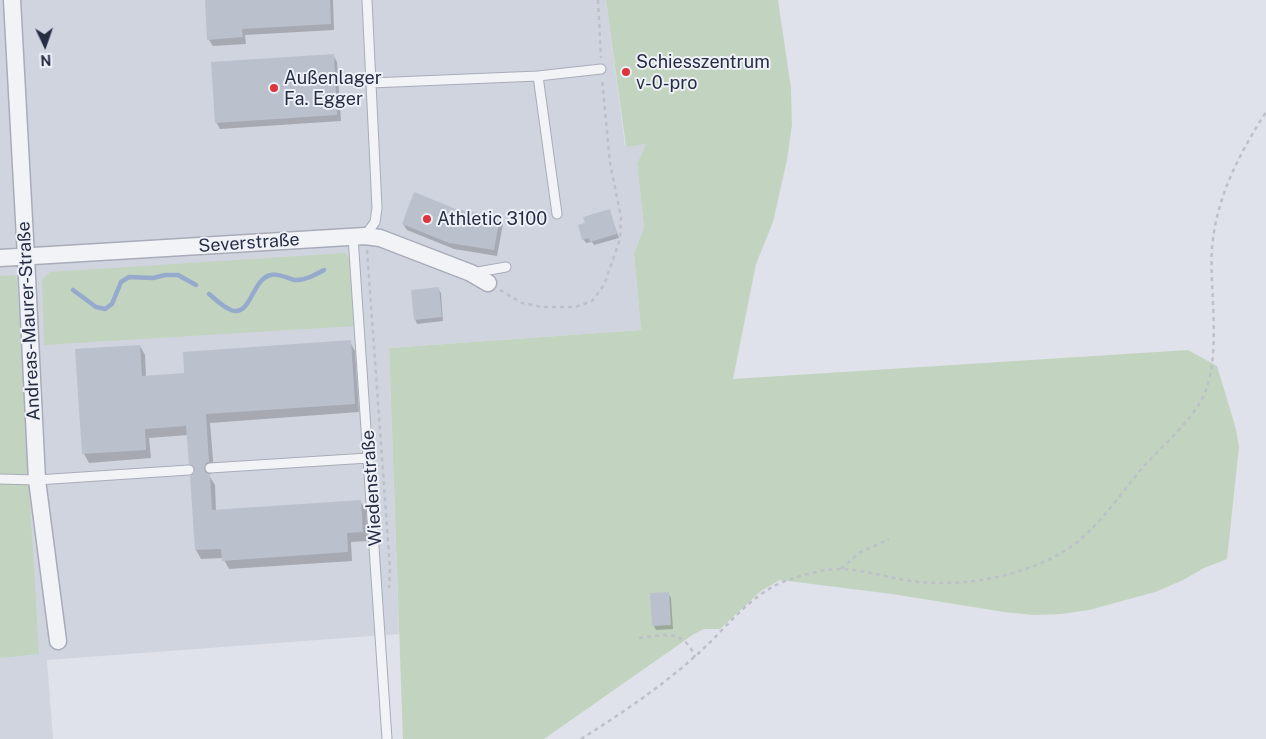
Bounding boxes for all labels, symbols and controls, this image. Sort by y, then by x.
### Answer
north arrow [20,20,70,70]
place label: Schiesszentrum v-0-pro [636,51,770,94]
text: N [40,52,52,68]
marker: Schiesszentrum v-0-pro [620,66,632,78]
place label: Außenlager Fa. Egger [284,67,382,110]
marker: Außenlager Fa. Egger [268,82,280,94]
place label: Athletic 3100 [437,208,547,230]
marker: Athletic 3100 [421,213,433,225]
street label: Andreas-Maurer-Straße [13,221,45,421]
street label: Severstraße [198,229,300,257]
street label: Wiedenstraße [357,429,387,547]

